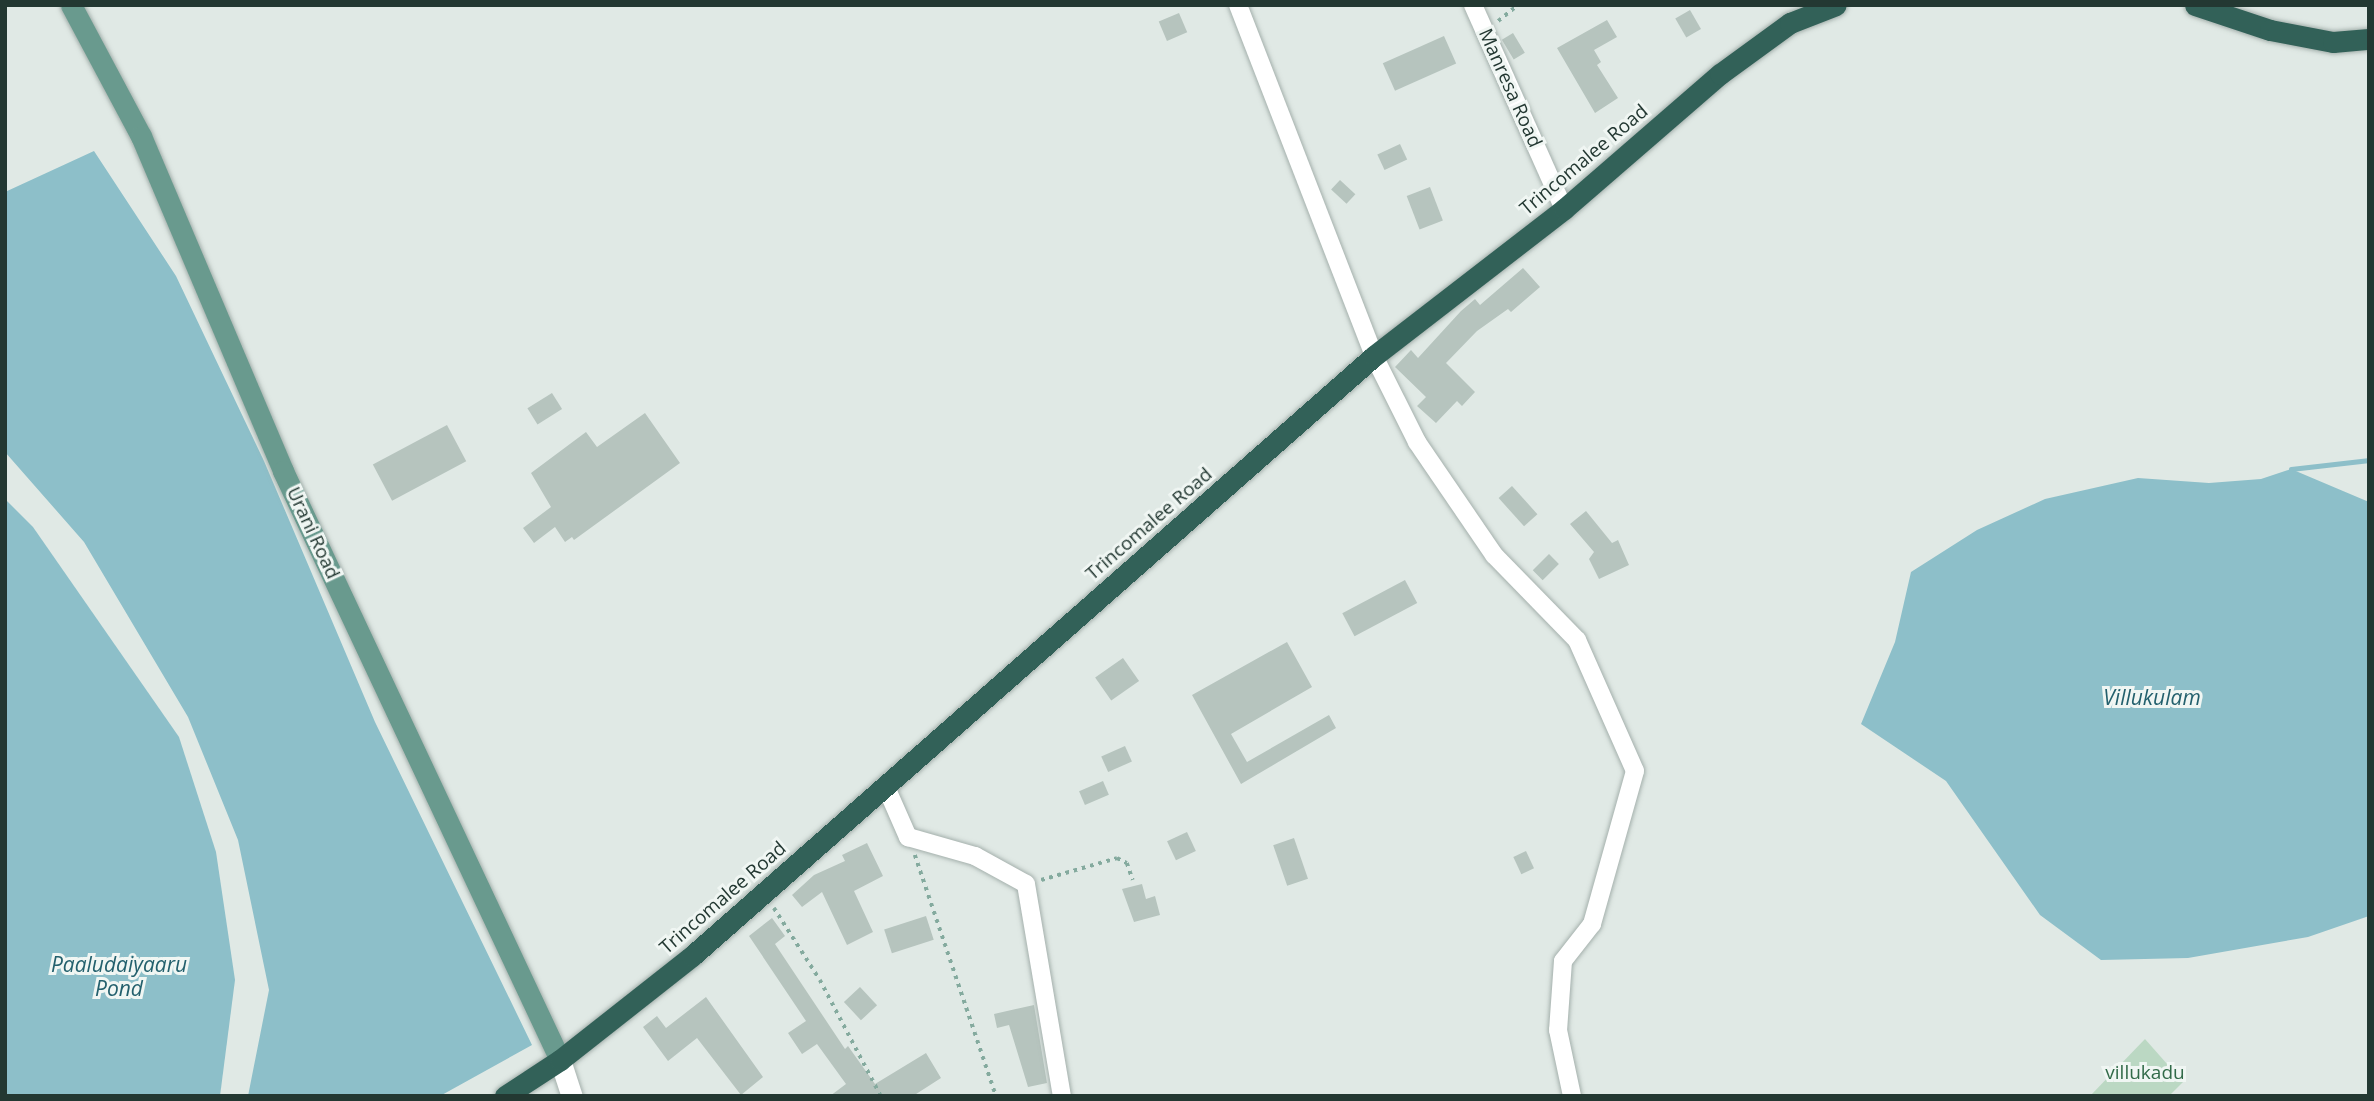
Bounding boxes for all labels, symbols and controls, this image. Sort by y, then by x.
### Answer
street label: Manresa Road [1474,25,1546,151]
street label: Trincomalee Road [1515,100,1653,220]
street label: Trincomalee Road [1081,463,1217,585]
street label: Urani Road [282,483,344,583]
water label: Villukulam [2103,684,2201,710]
street label: Trincomalee Road [655,837,791,959]
water label: Paaludaiyaaru Pond [51,951,187,1001]
park label: villukadu [2105,1062,2185,1084]

